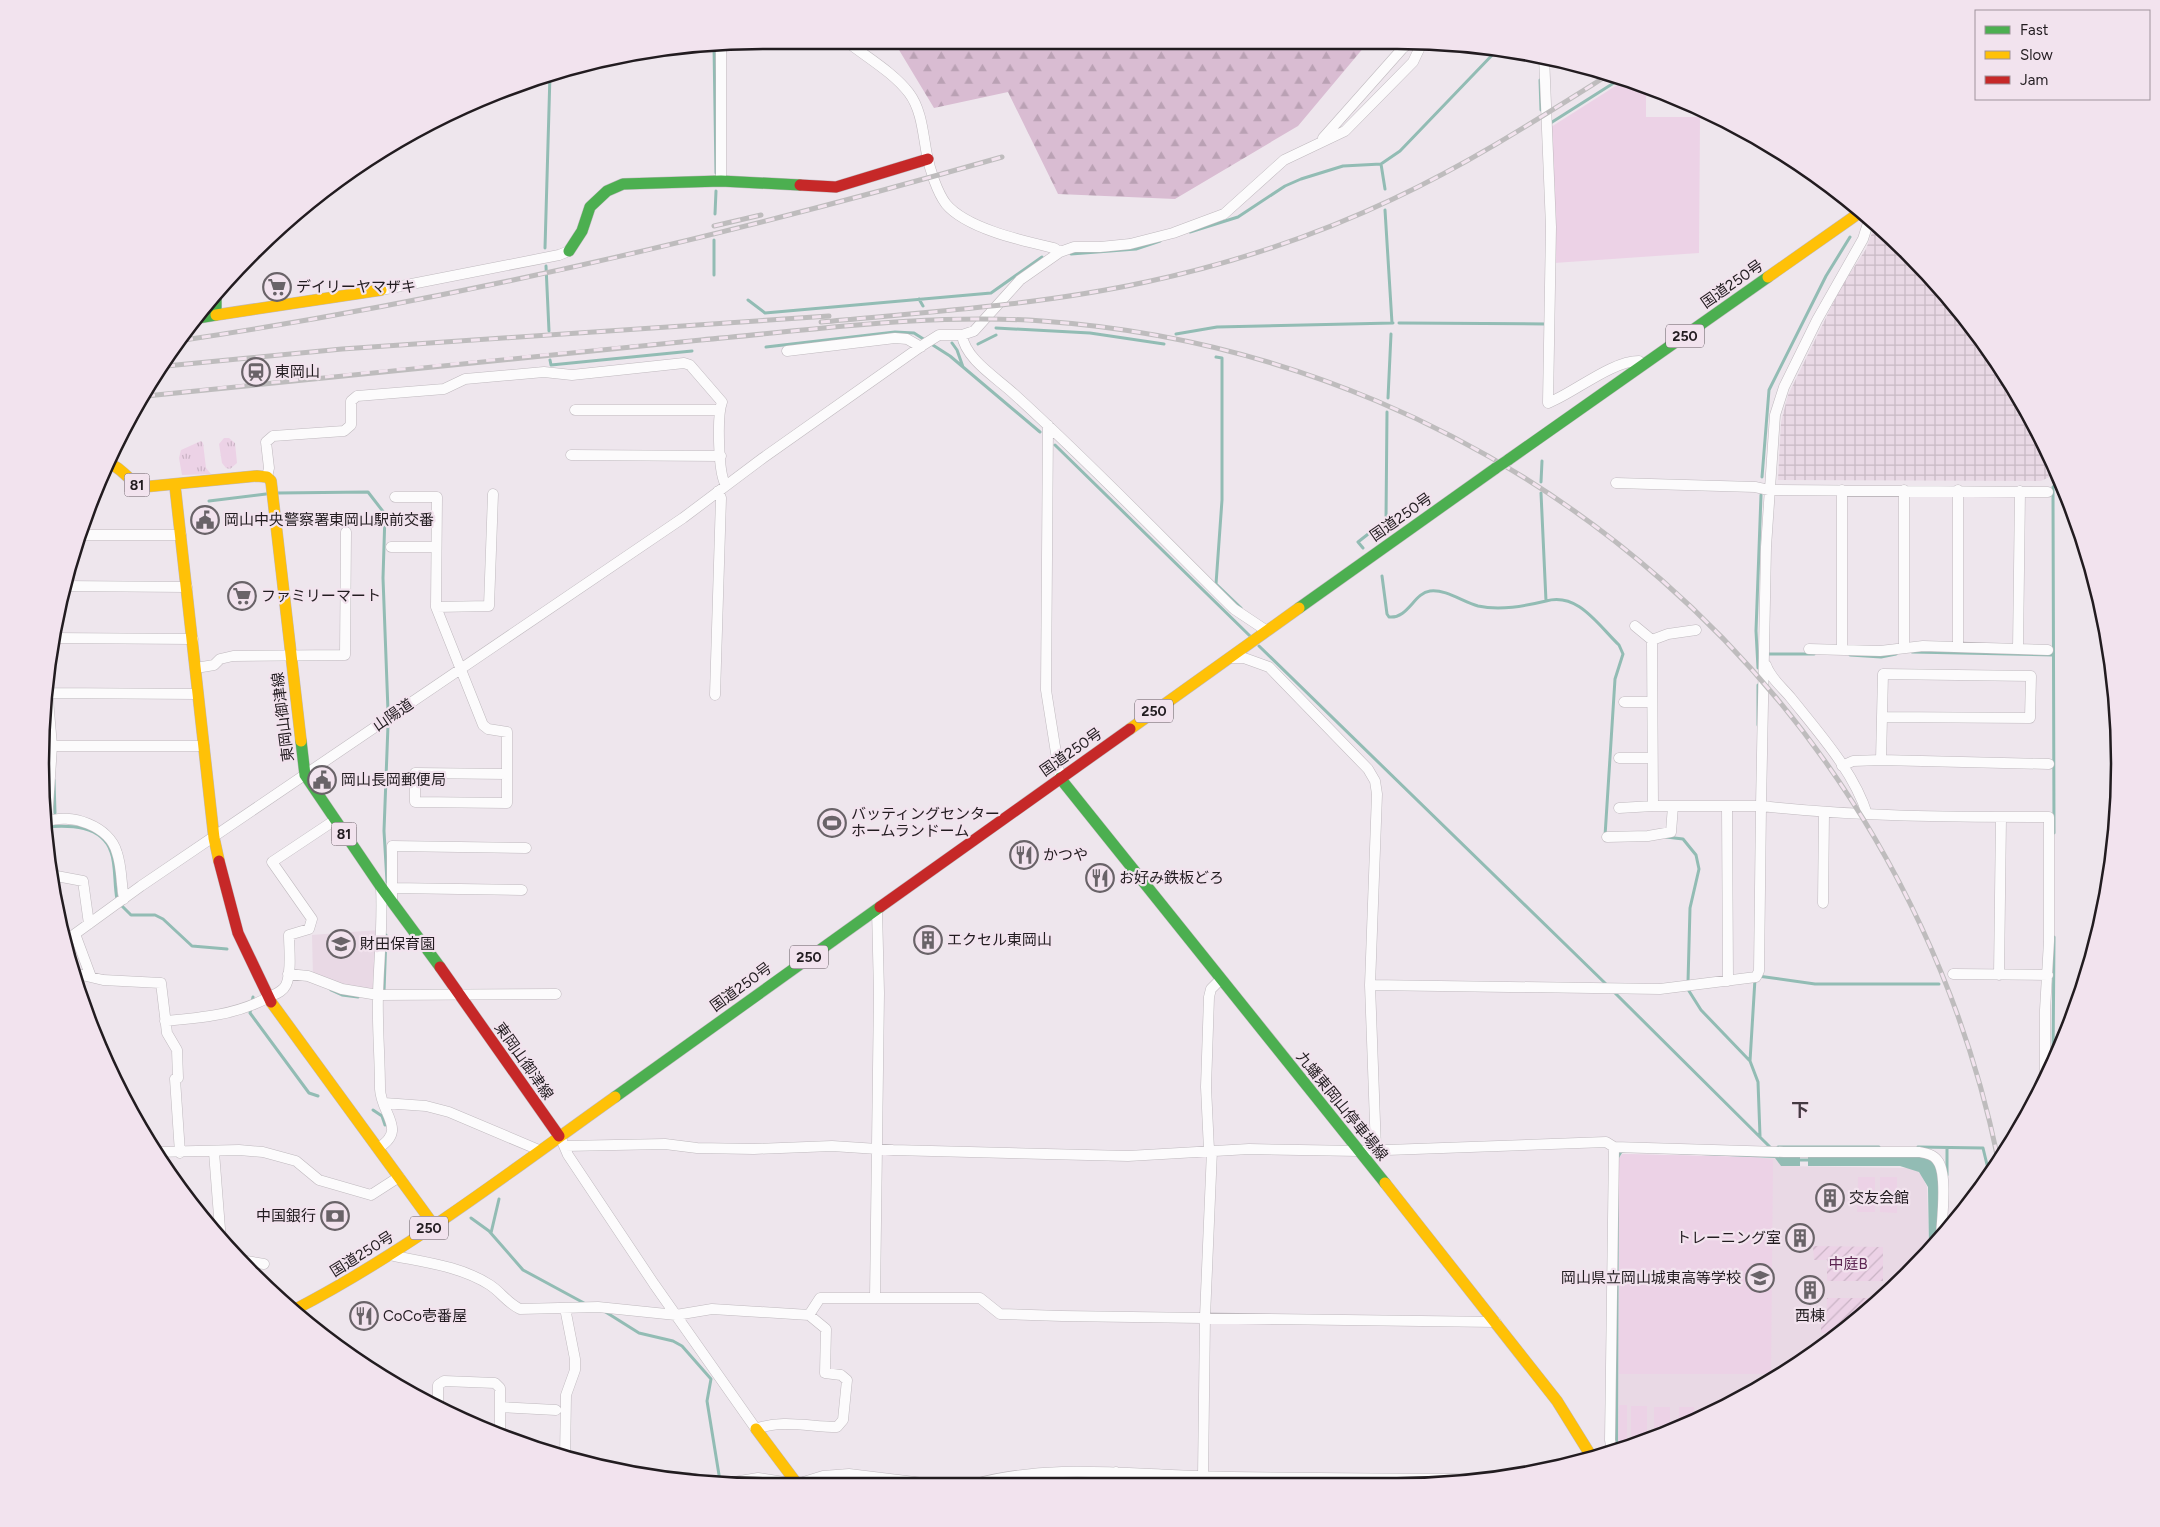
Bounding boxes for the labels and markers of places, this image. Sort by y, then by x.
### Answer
supermarket icon: デイリーヤマザキ [262,272,292,302]
place label: デイリーヤマザキ [296,278,416,296]
station icon: 東岡山 [241,357,271,387]
place label: 東岡山 [275,363,320,381]
public building icon: 岡山中央警察署東岡山駅前交番 [190,505,220,535]
place label: 岡山中央警察署東岡山駅前交番 [224,511,434,529]
supermarket icon: ファミリーマート [227,581,257,611]
place label: ファミリーマート [261,587,381,605]
public building icon: 岡山長岡郵便局 [307,765,337,795]
place label: 岡山長岡郵便局 [341,771,446,789]
place label: バッティングセンター ホームランドーム [851,805,1000,840]
sports icon: バッティングセンター ホームランドーム [817,808,847,838]
restaurant icon: かつや [1009,840,1039,870]
place label: かつや [1043,846,1088,864]
restaurant icon: お好み鉄板どろ [1085,863,1115,893]
place label: お好み鉄板どろ [1119,869,1224,887]
building icon: エクセル東岡山 [913,925,943,955]
school or university icon: 財田保育園 [326,929,356,959]
place label: エクセル東岡山 [947,931,1052,949]
place label: 財田保育園 [360,935,435,953]
building icon: 交友会館 [1815,1183,1845,1213]
place label: 交友会館 [1849,1189,1909,1207]
bank icon: 中国銀行 [320,1201,350,1231]
place label: 中国銀行 [256,1207,316,1225]
building icon: トレーニング室 [1785,1223,1815,1253]
place label: トレーニング室 [1676,1229,1781,1247]
school or university icon: 岡山県立岡山城東高等学校 [1745,1263,1775,1293]
place label: 岡山県立岡山城東高等学校 [1561,1269,1741,1287]
building icon: 西棟 [1795,1275,1825,1305]
restaurant icon: CoCo壱番屋 [349,1301,379,1331]
place label: CoCo壱番屋 [383,1307,467,1325]
place label: 西棟 [1795,1307,1825,1325]

